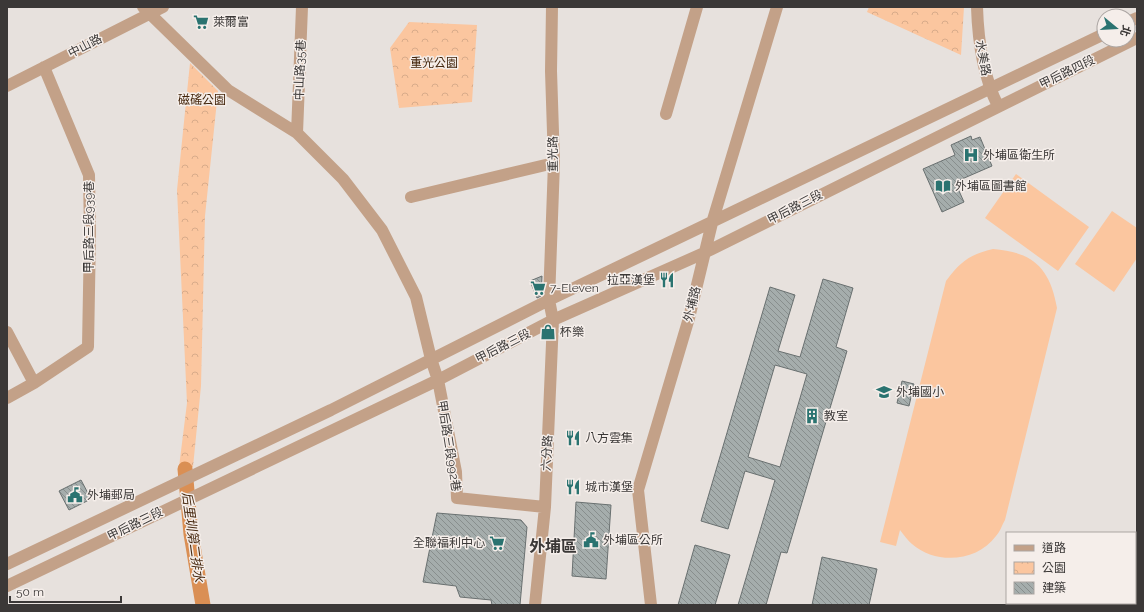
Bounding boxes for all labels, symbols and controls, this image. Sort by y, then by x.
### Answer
north arrow [1096,8,1136,48]
supermarket icon: 萊爾富 [192,13,210,31]
place label: 萊爾富 [213,15,249,29]
text: 北 [1117,24,1133,38]
street label: 中山路 [66,32,104,60]
street label: 中山路35巷 [292,39,308,101]
street label: 水美路 [973,39,993,77]
street label: 甲后路四段 [1037,53,1097,91]
park label: 重光公園 [410,56,458,70]
park label: 磁磘公園 [178,93,226,107]
street label: 重光路 [546,136,560,172]
hospital icon: 外埔區衛生所 [962,146,980,164]
place label: 外埔區衛生所 [983,148,1055,162]
library icon: 外埔區圖書館 [934,177,952,195]
place label: 外埔區圖書館 [955,179,1027,193]
street label: 甲后路三段939巷 [82,181,96,273]
street label: 甲后路三段 [765,187,825,227]
restaurant icon: 拉亞漢堡 [658,271,676,289]
place label: 拉亞漢堡 [607,273,655,287]
supermarket icon: 7-Eleven [529,279,547,297]
place label: 7-Eleven [550,281,599,295]
street label: 外埔路 [681,285,703,323]
shop icon: 杯樂 [539,323,557,341]
place label: 杯樂 [560,325,584,339]
street label: 甲后路三段 [473,326,533,366]
school or university icon: 外埔國小 [875,383,893,401]
place label: 外埔國小 [896,385,944,399]
street label: 甲后路三段992巷 [435,399,463,493]
building icon: 教室 [803,407,821,425]
place label: 教室 [824,409,848,423]
restaurant icon: 八方雲集 [564,429,582,447]
place label: 八方雲集 [585,431,633,445]
street label: 六分路 [539,435,555,471]
restaurant icon: 城市漢堡 [564,478,582,496]
place label: 城市漢堡 [585,480,633,494]
public building icon: 外埔郵局 [66,486,84,504]
place label: 外埔郵局 [87,488,135,502]
water label: 后里圳第二排水 [179,491,207,584]
street label: 甲后路三段 [105,505,165,543]
public building icon: 外埔區公所 [582,531,600,549]
legend [1006,532,1136,604]
place label: 外埔區公所 [603,533,663,547]
supermarket icon: 全聯福利中心 [488,534,506,552]
place label: 全聯福利中心 [413,536,485,550]
district label: 外埔區 [529,537,577,556]
text: 道路 [1042,541,1066,555]
text: 公園 [1042,561,1066,575]
scale bar [10,578,121,604]
text: 建築 [1042,581,1066,595]
text: 50 m [16,585,44,599]

